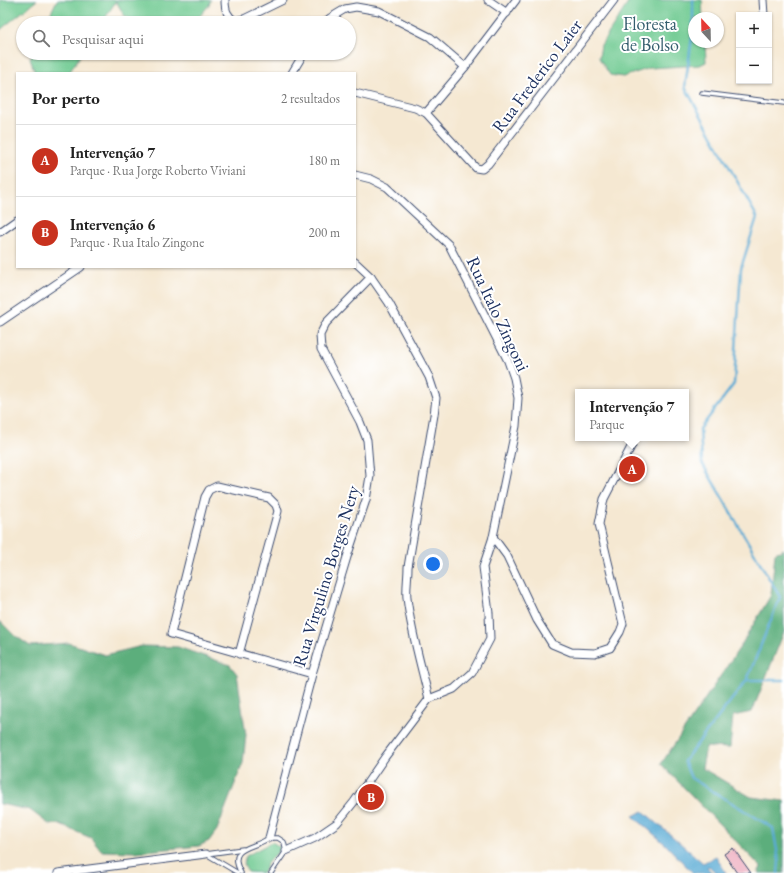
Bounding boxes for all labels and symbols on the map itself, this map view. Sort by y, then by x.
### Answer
park label: Floresta de Bolso [621,12,679,56]
north arrow [688,12,724,48]
street label: Rua Frederico Laier [486,14,587,137]
street label: Rua Italo Zingoni [462,253,535,376]
pin: A [619,454,645,484]
street label: Rua Virgulino Borges Nery [287,482,364,669]
your location [423,554,443,574]
pin: B [358,782,384,812]

